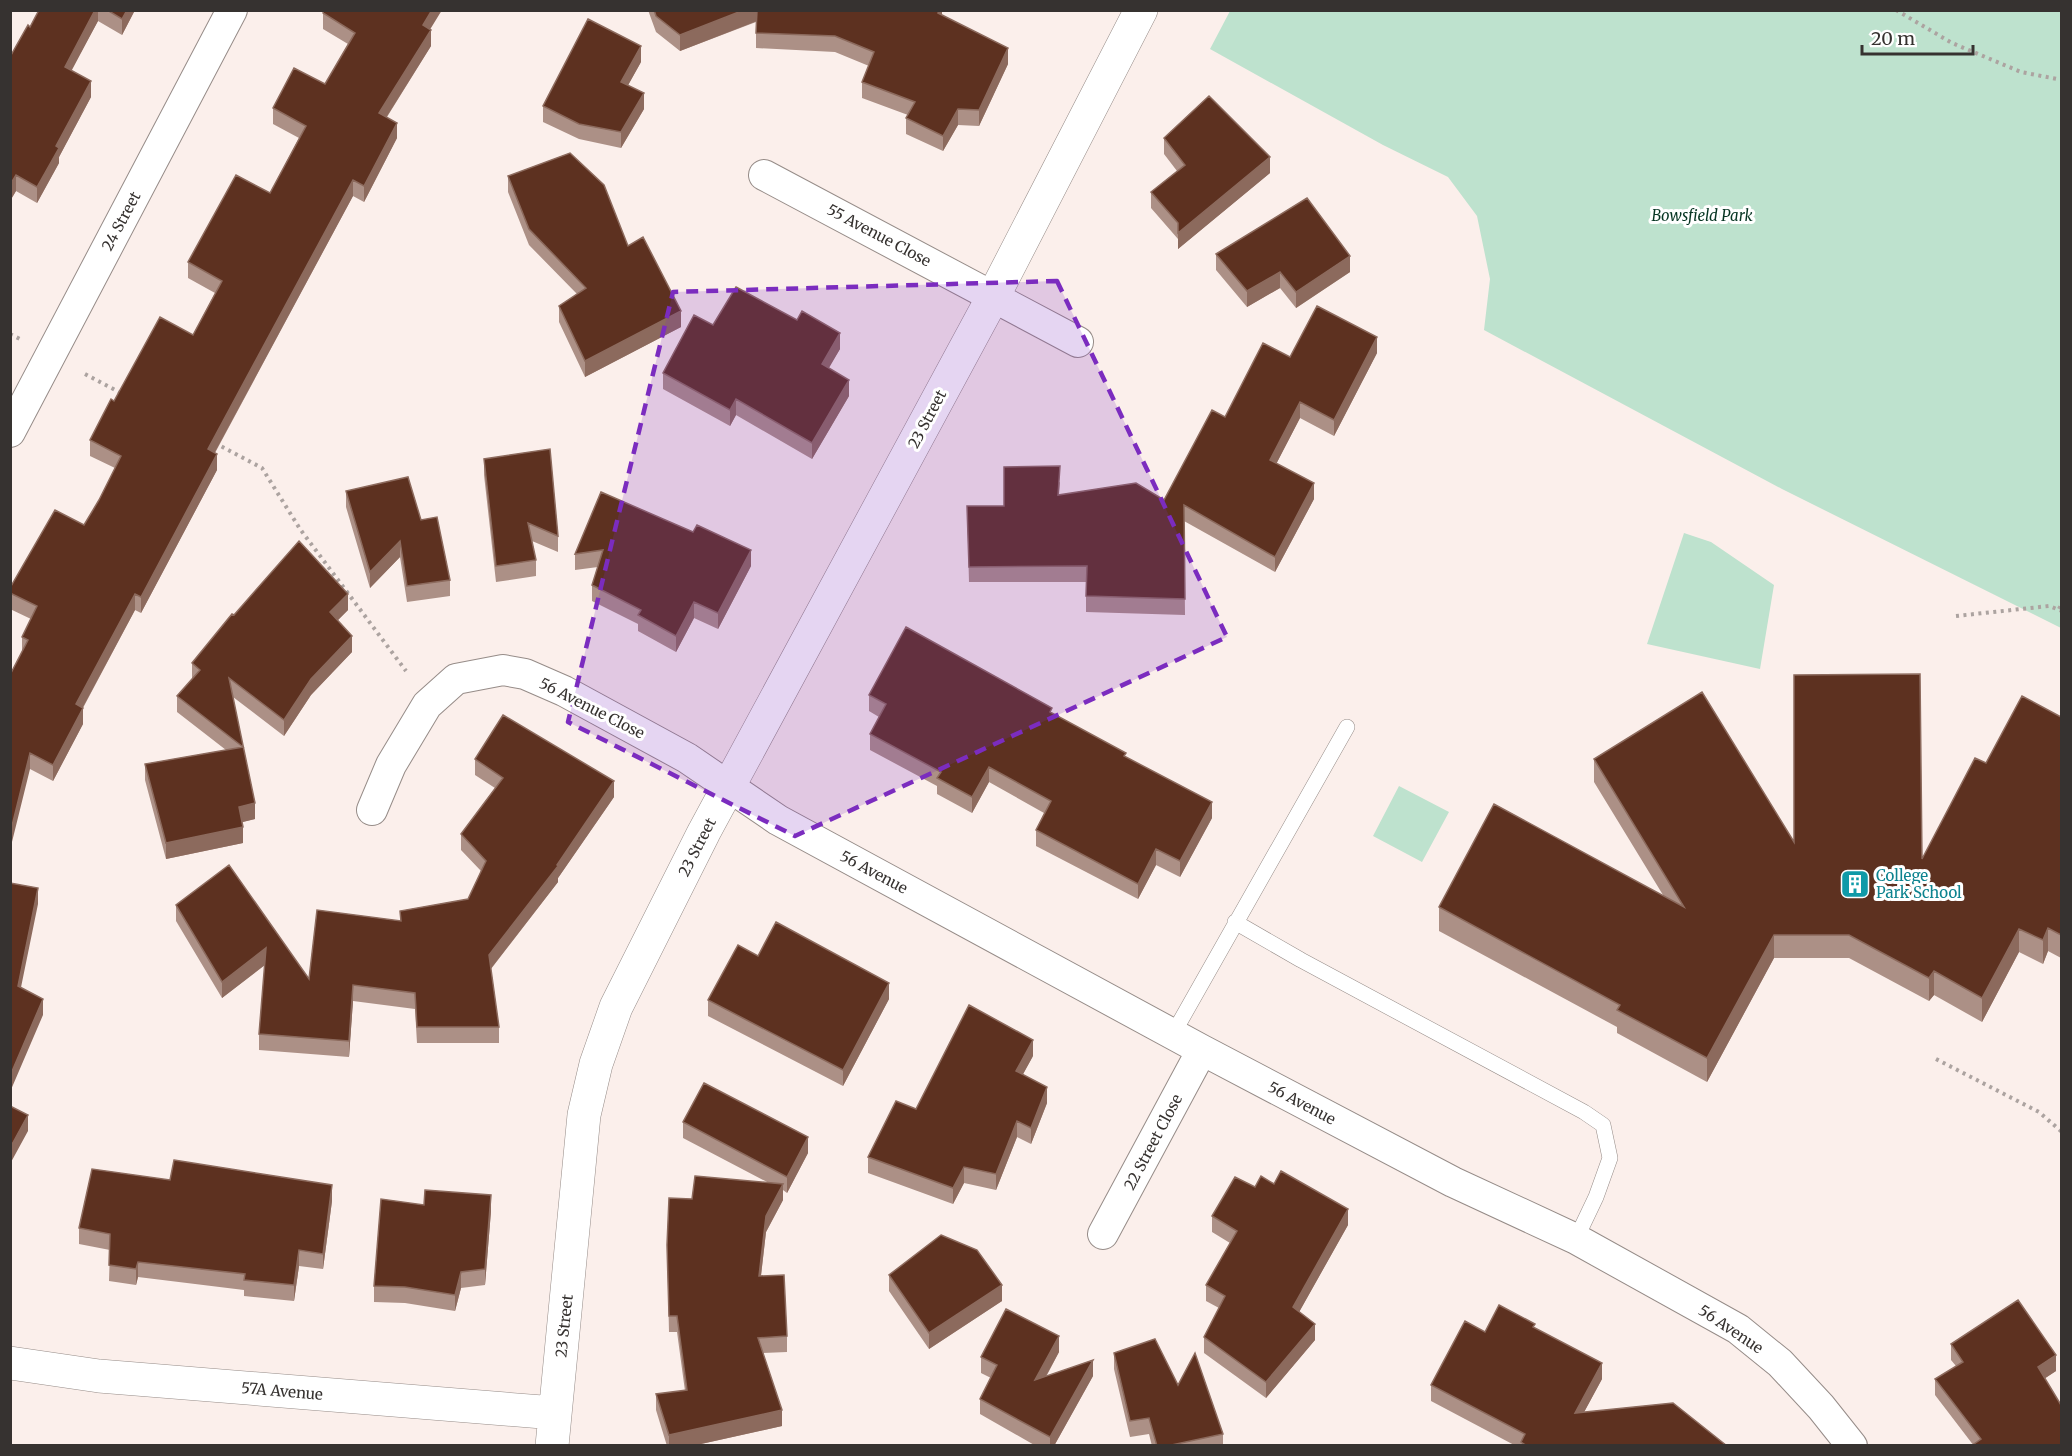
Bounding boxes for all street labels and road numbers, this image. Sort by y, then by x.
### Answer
street label: 24 Street [98,188,145,254]
street label: 55 Avenue Close [824,200,934,270]
street label: 23 Street [904,386,950,451]
street label: 56 Avenue Close [536,673,648,743]
street label: 23 Street [674,814,720,880]
street label: 56 Avenue [837,846,911,898]
street label: 56 Avenue [1265,1077,1339,1129]
street label: 22 Street Close [1120,1091,1186,1193]
street label: 23 Street [551,1293,577,1359]
street label: 56 Avenue [1695,1300,1767,1358]
street label: 57A Avenue [240,1378,324,1404]

